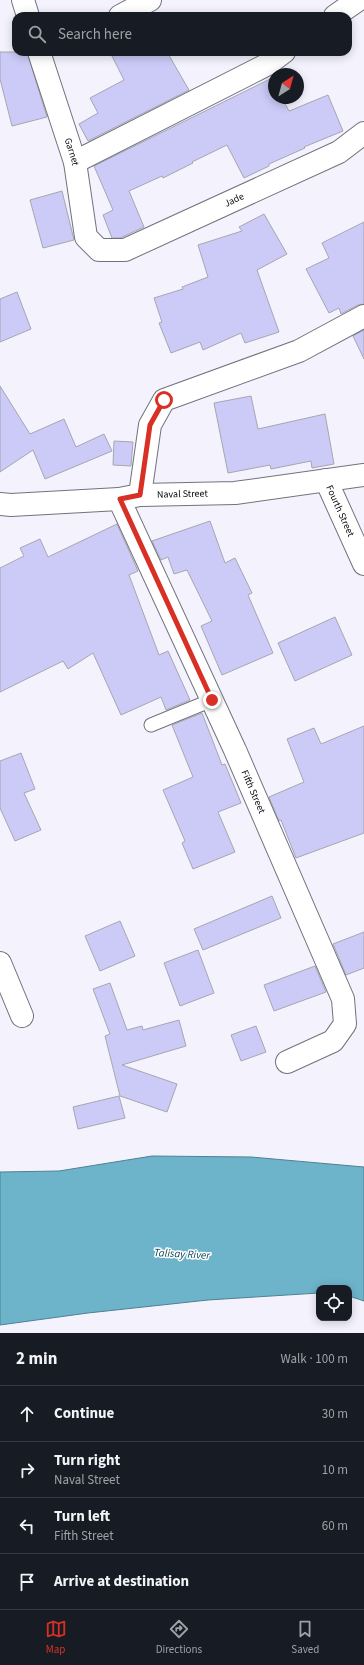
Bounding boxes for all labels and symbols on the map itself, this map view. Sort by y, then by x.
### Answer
north arrow [268,68,304,104]
street label: Garnet [61,136,83,167]
street label: Jade [222,189,246,211]
route start [155,391,173,409]
street label: Fourth Street [322,483,358,540]
street label: Naval Street [157,487,209,502]
route end [203,691,221,709]
street label: Fifth Street [238,768,269,816]
water label: Talisay River [154,1245,212,1263]

